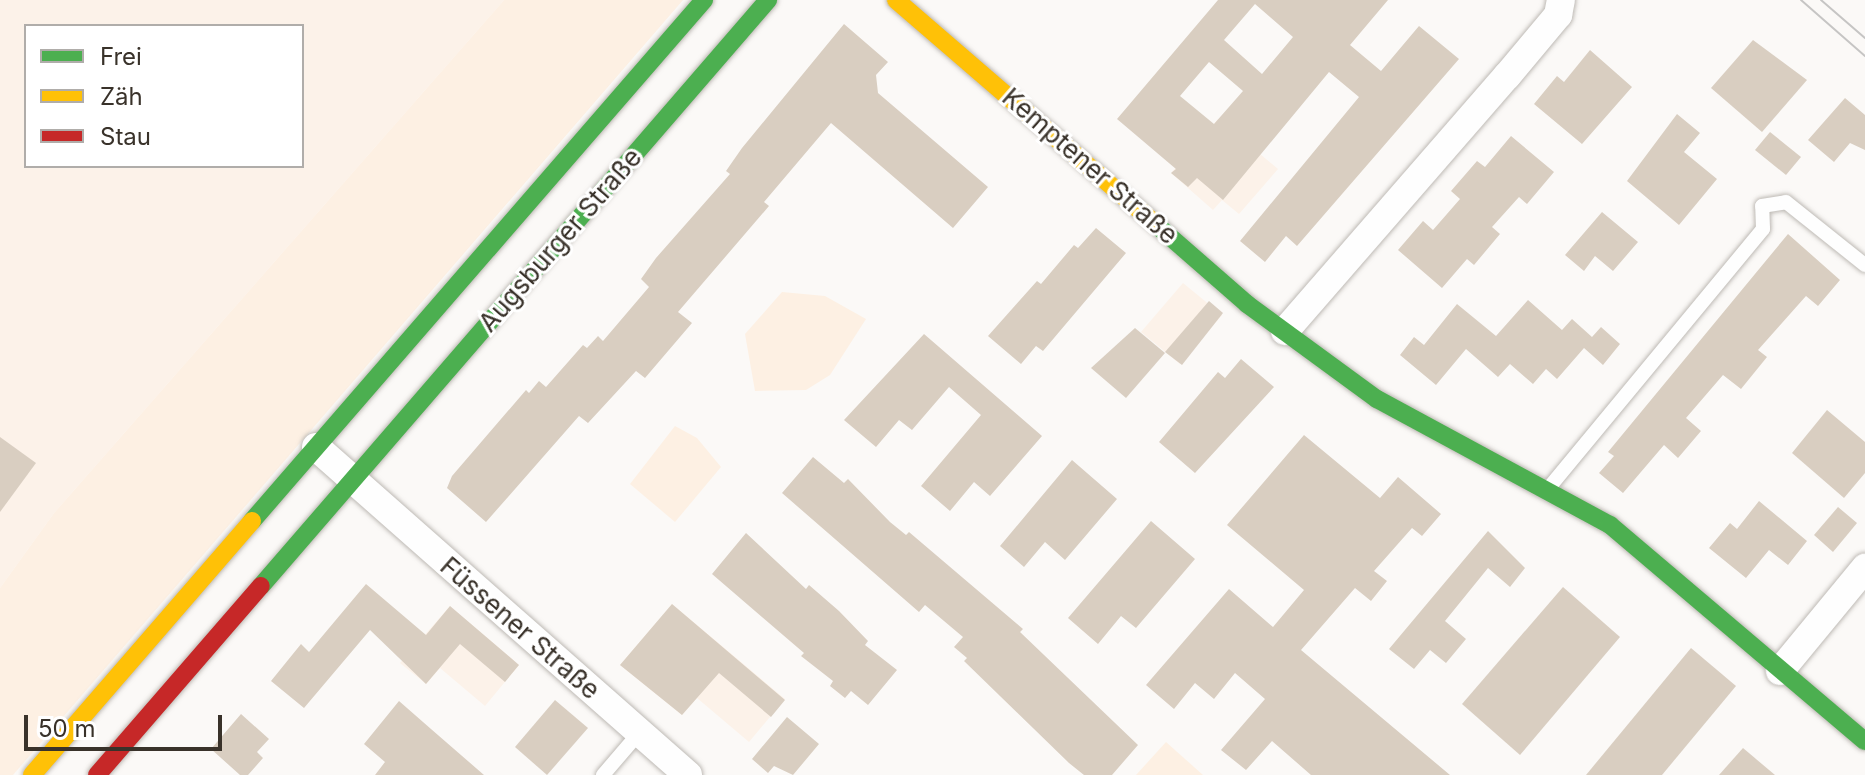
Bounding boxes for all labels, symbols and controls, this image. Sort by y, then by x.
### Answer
legend [24,24,304,168]
text: Frei [100,42,142,71]
street label: Kemptener Straße [996,81,1184,251]
text: Zäh [100,82,143,111]
text: Stau [100,122,151,151]
street label: Augsburger Straße [472,142,648,338]
street label: Füssener Straße [434,550,606,706]
scale bar [28,699,226,749]
text: 50 m [38,714,96,743]

